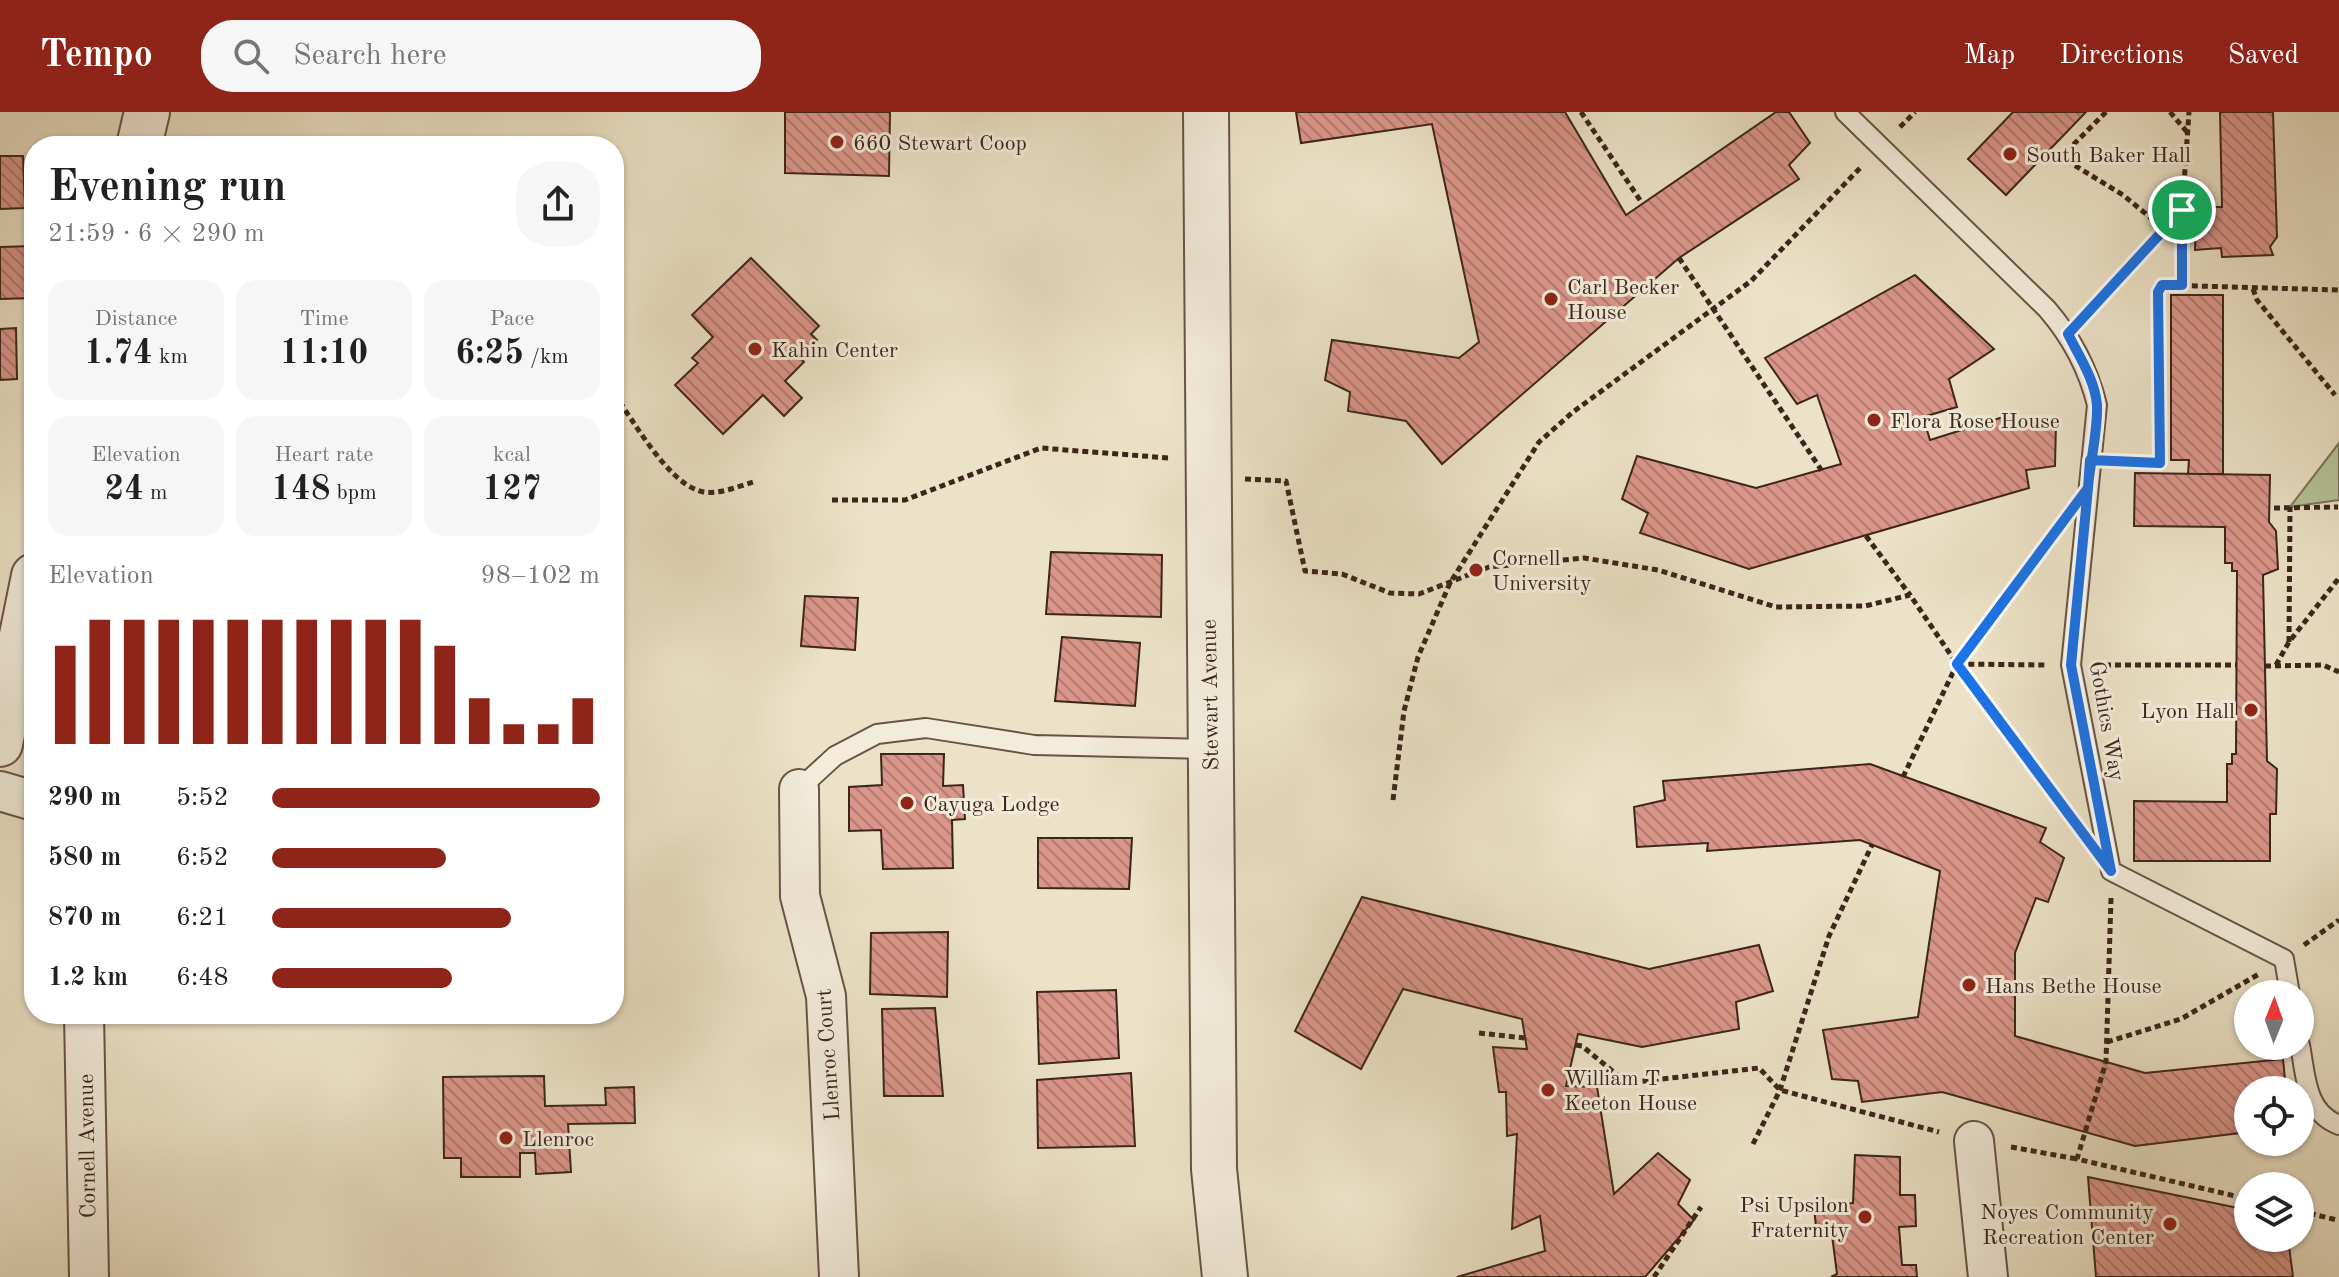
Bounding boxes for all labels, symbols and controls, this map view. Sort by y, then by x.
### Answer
search box [201,20,761,92]
icon: search [229,34,273,78]
text: Tempo [40,37,153,75]
text: Search here [293,41,446,71]
text: Map [1963,42,2015,70]
text: Directions [2059,42,2184,70]
text: Saved [2228,42,2299,70]
marker: 660 Stewart Coop [828,133,846,151]
place label: 660 Stewart Coop [853,133,1027,155]
marker: South Baker Hall [2001,145,2019,163]
place label: South Baker Hall [2026,145,2191,167]
button: share [516,162,600,246]
text: Evening run [48,166,286,210]
pin [2148,176,2216,244]
icon: arrive [2160,188,2204,232]
text: 21:59 · 6 × 290 m [48,221,265,247]
place label: Carl Becker House [1567,277,1679,324]
marker: Carl Becker House [1542,290,1560,308]
text: Distance [95,308,177,330]
text: Time [299,308,349,330]
text: Pace [490,308,534,330]
text: 1.74 [84,337,153,371]
text: 11:10 [280,337,368,371]
text: 6:25 [455,337,524,371]
marker: Kahin Center [746,340,764,358]
place label: Kahin Center [771,340,898,362]
text: km [153,346,188,368]
text: /km [524,346,569,368]
marker: Flora Rose House [1865,411,1883,429]
place label: Flora Rose House [1890,411,2060,433]
text: Elevation [91,444,181,466]
text: Heart rate [275,444,373,466]
text: kcal [493,444,531,466]
text: 24 [104,473,144,507]
text: 148 [271,473,330,507]
text: 127 [482,473,542,507]
text: m [144,482,168,504]
text: bpm [330,482,377,504]
place label: Cornell University [1492,548,1592,595]
marker: Cornell University [1467,561,1485,579]
text: Elevation [48,563,154,589]
text: 98–102 m [481,563,600,589]
street label: Stewart Avenue [1199,619,1223,771]
street label: Gothics Way [2085,660,2127,783]
place label: Lyon Hall [2141,701,2235,723]
marker: Lyon Hall [2242,701,2260,719]
text: 290 m [48,785,121,811]
text: 5:52 [176,785,229,811]
marker: Cayuga Lodge [898,794,916,812]
place label: Cayuga Lodge [923,794,1060,816]
text: 580 m [48,845,121,871]
text: 6:52 [176,845,229,871]
text: 870 m [48,905,121,931]
text: 6:21 [176,905,229,931]
text: 1.2 km [48,965,128,991]
text: 6:48 [176,965,229,991]
marker: Hans Bethe House [1960,976,1978,994]
place label: Hans Bethe House [1985,976,2162,998]
north arrow [2234,980,2314,1060]
map controls [2234,980,2314,1252]
street label: Llenroc Court [813,988,845,1122]
place label: William T Keeton House [1564,1068,1697,1115]
street label: Cornell Avenue [76,1073,100,1218]
button: locate [2234,1076,2314,1156]
marker: William T Keeton House [1539,1081,1557,1099]
marker: Llenroc [497,1129,515,1147]
place label: Llenroc [522,1129,594,1151]
button: layers [2234,1172,2314,1252]
place label: Psi Upsilon Fraternity [1740,1195,1849,1242]
place label: Noyes Community Recreation Center [1980,1202,2154,1249]
marker: Psi Upsilon Fraternity [1856,1208,1874,1226]
marker: Noyes Community Recreation Center [2161,1215,2179,1233]

